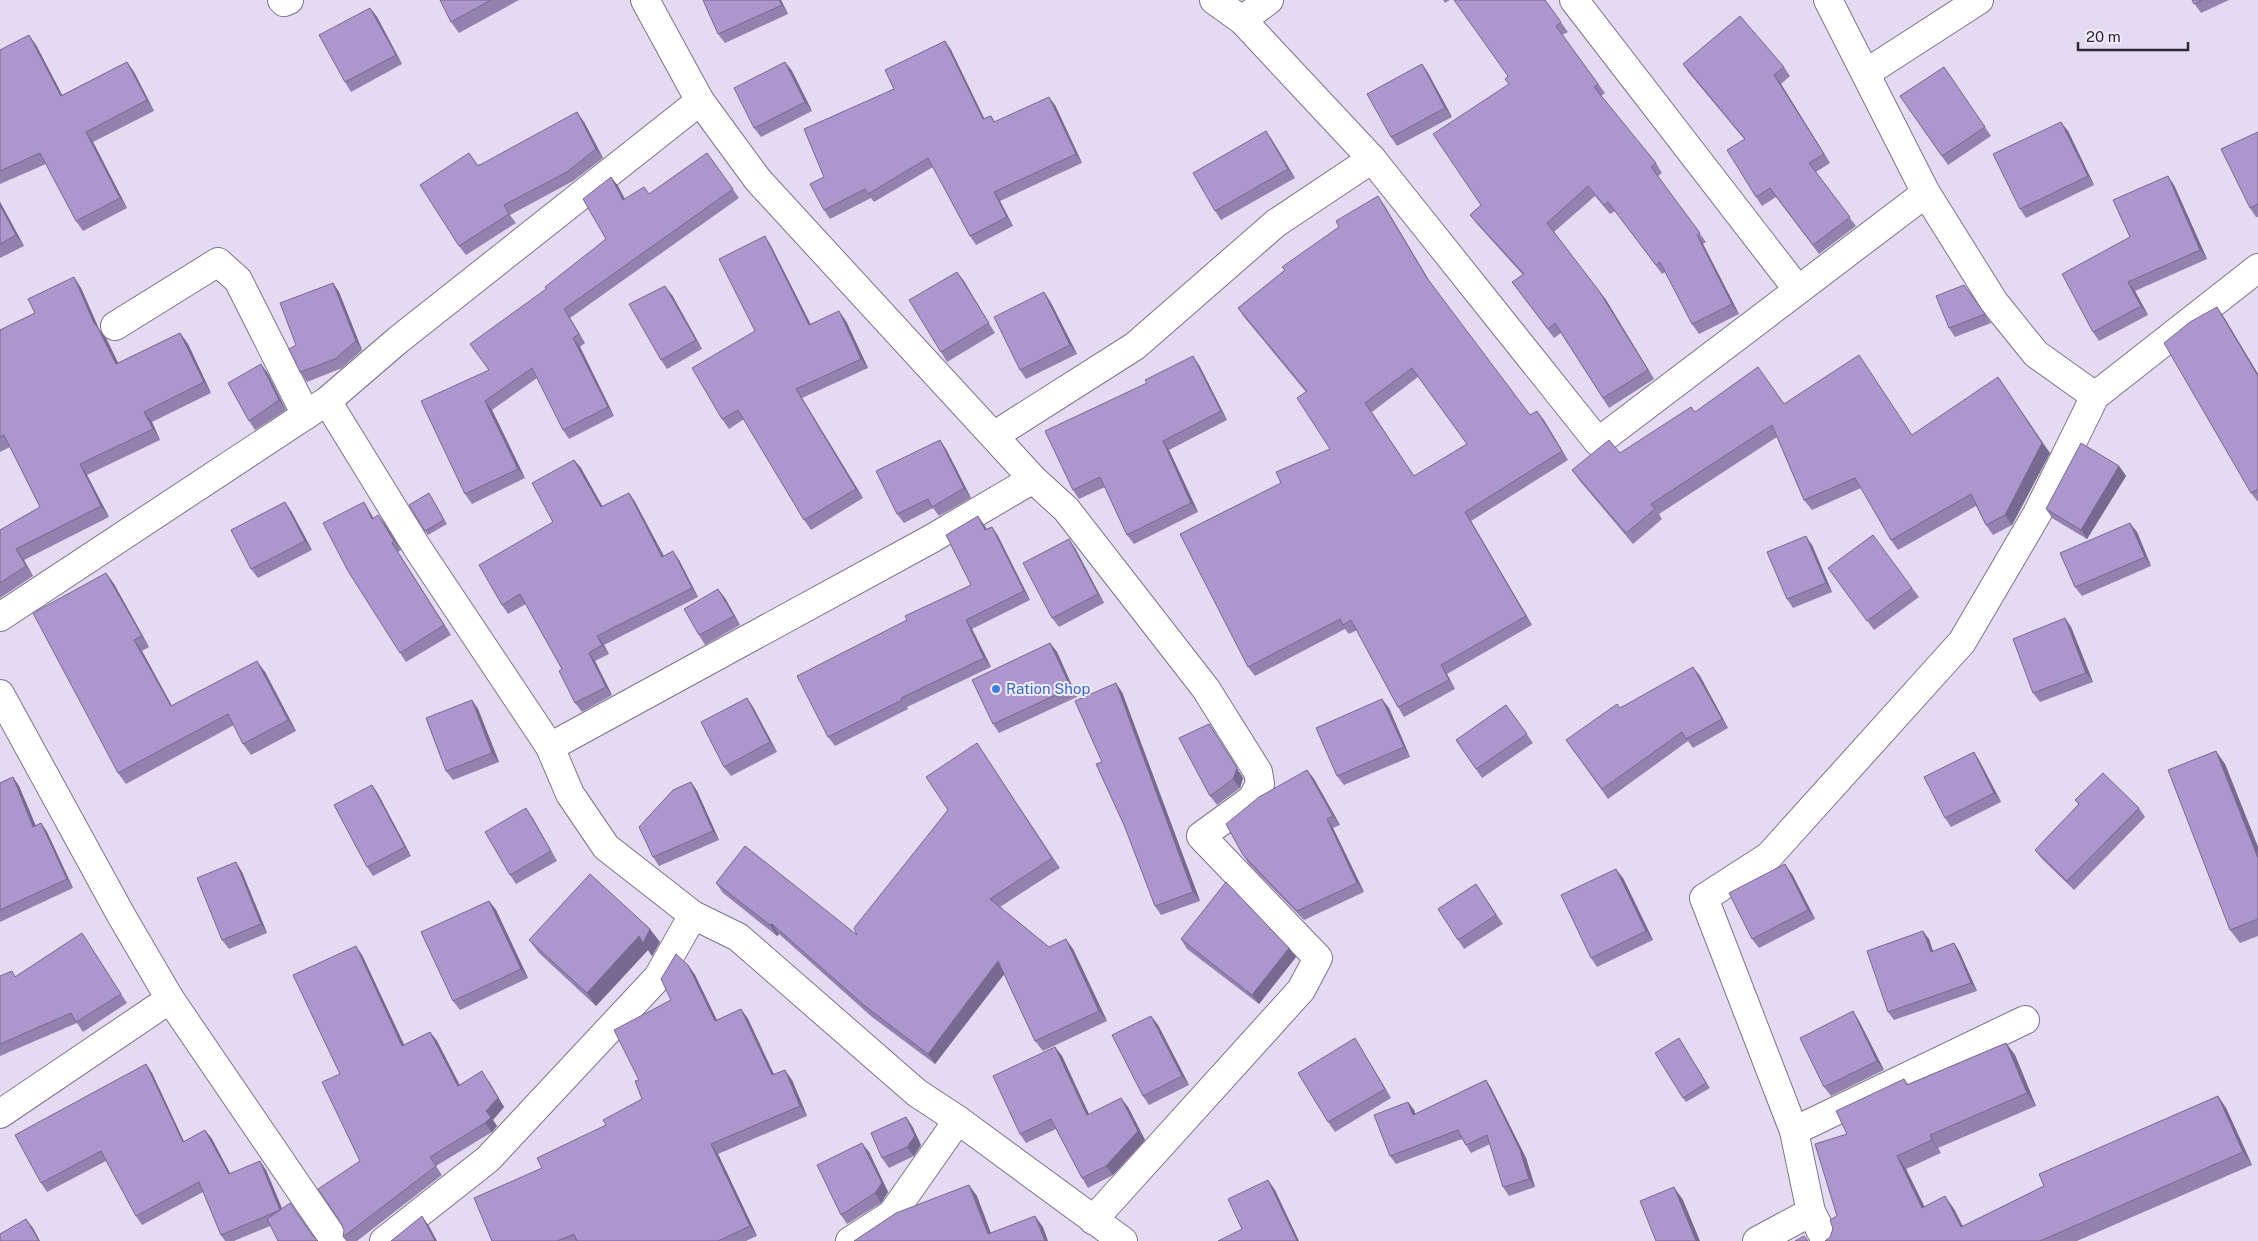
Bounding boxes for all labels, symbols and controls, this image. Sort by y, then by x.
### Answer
scale bar [2078,20,2188,52]
text: 20 m [2086,28,2121,45]
place label: Ration Shop [1006,680,1090,697]
marker: Ration Shop [990,683,1002,695]

